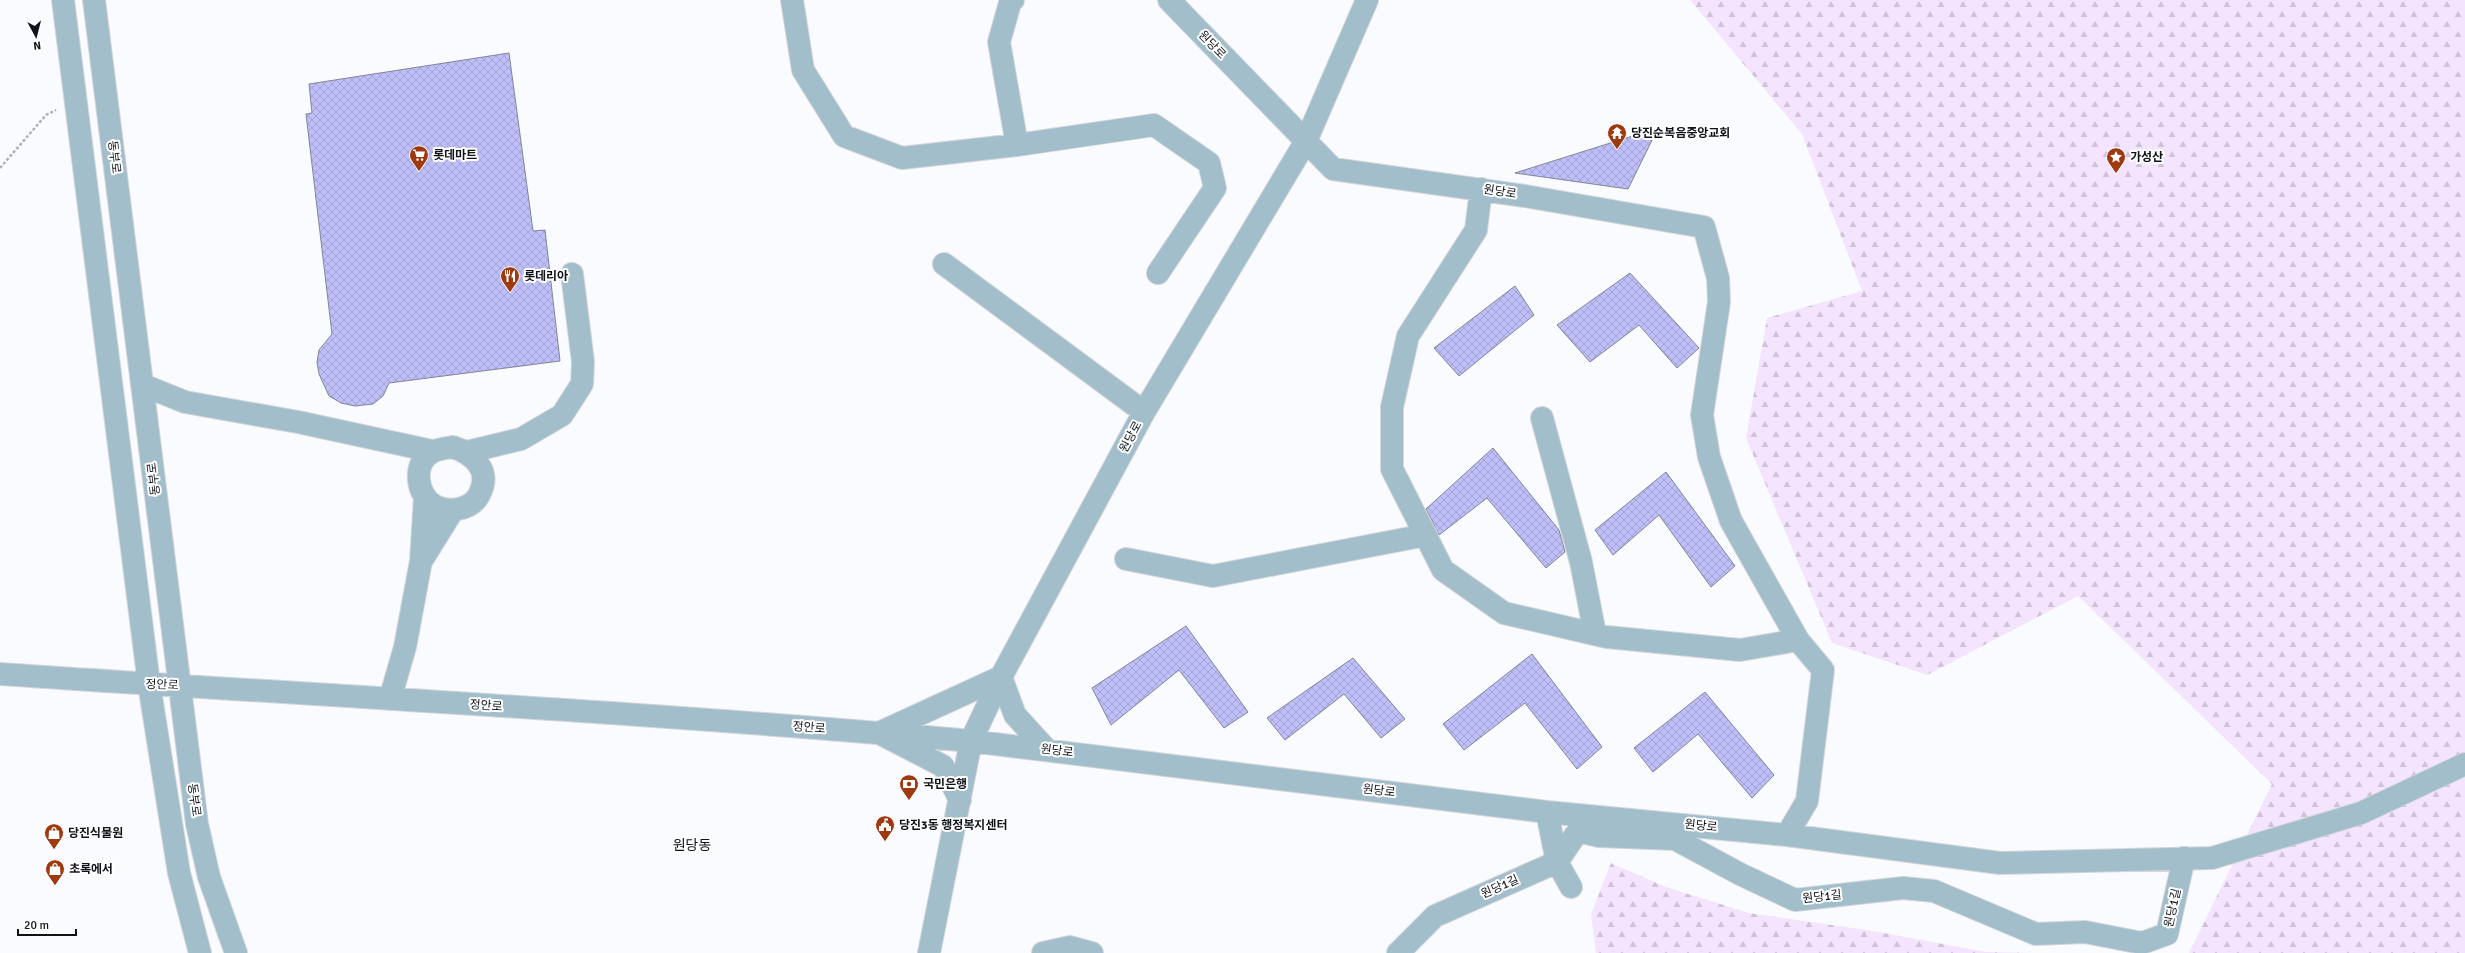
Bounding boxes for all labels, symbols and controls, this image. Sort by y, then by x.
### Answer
north arrow [16,16,56,56]
street label: 원당로 [1195,28,1229,62]
text: N [33,39,42,52]
temple icon: 당진순복음중앙교회 [1606,122,1628,150]
place label: 당진순복음중앙교회 [1631,126,1730,141]
street label: 동부로 [105,140,123,174]
supermarket icon: 롯데마트 [408,144,430,172]
place icon: 가성산 [2105,146,2127,174]
place label: 롯데마트 [433,148,477,163]
place label: 가성산 [2130,150,2163,165]
street label: 원당로 [1482,182,1518,202]
restaurant icon: 롯데리아 [499,265,521,293]
place label: 롯데리아 [524,269,568,284]
street label: 원당로 [1117,419,1145,455]
street label: 동부로 [145,462,163,496]
street label: 정안로 [145,677,179,693]
street label: 정안로 [469,697,503,715]
street label: 정안로 [792,719,826,737]
street label: 원당로 [1040,742,1074,760]
bank icon: 국민은행 [898,773,920,801]
place label: 국민은행 [923,777,967,792]
street label: 원당로 [1362,782,1396,800]
street label: 동부로 [184,783,204,817]
public building icon: 당진3동 행정복지센터 [874,814,896,842]
street label: 원당로 [1684,817,1718,835]
place label: 당진3동 행정복지센터 [899,818,1007,833]
shop icon: 당진식물원 [43,822,65,850]
place label: 당진식물원 [68,826,123,841]
district label: 원당동 [673,837,711,854]
shop icon: 초록에서 [44,858,66,886]
place label: 초록에서 [69,862,113,877]
street label: 원당1길 [1479,872,1521,902]
street label: 원당1길 [1802,887,1842,907]
street label: 원당1길 [2162,887,2184,929]
scale bar [18,911,76,937]
text: 20 m [24,918,49,933]

